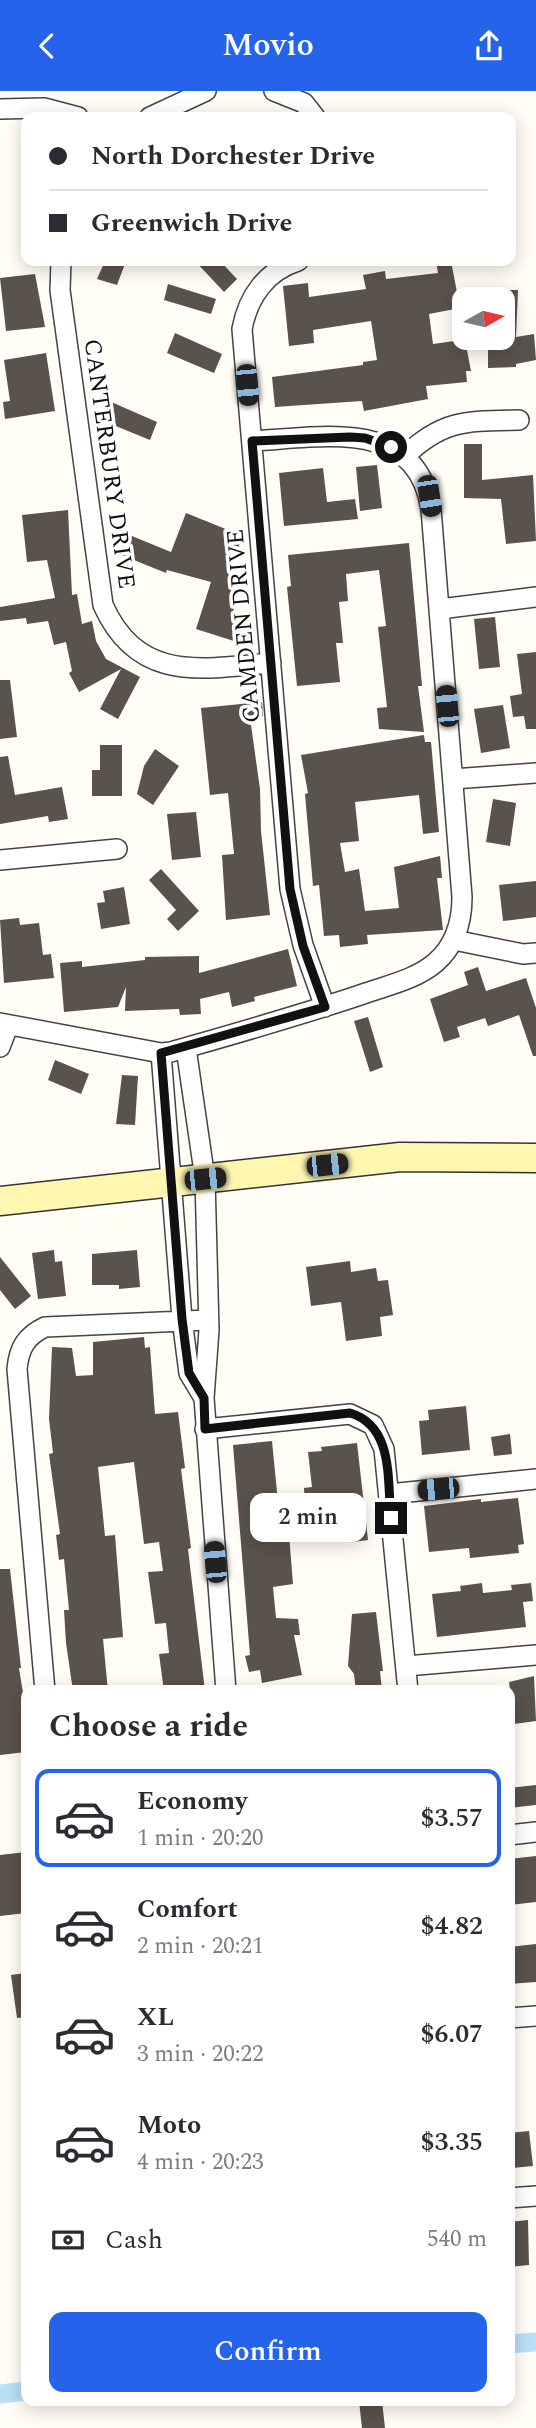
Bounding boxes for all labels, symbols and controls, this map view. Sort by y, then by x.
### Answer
text: Movio [222,21,314,70]
icon: back [28,27,66,65]
icon: share [470,27,508,65]
text: North Dorchester Drive [91,136,375,176]
text: Greenwich Drive [91,203,292,243]
north arrow [452,287,514,350]
map controls [452,287,515,350]
street label: CANTERBURY DRIVE [74,337,144,591]
car [235,363,260,407]
route start [375,431,407,463]
car [416,474,443,518]
street label: CAMDEN DRIVE [218,527,270,725]
car [435,684,460,728]
car [306,1152,349,1178]
car [184,1166,227,1192]
car [417,1477,460,1501]
callout: 2 min [251,1493,366,1543]
text: 2 min [278,1500,338,1535]
route end [375,1502,407,1534]
car [203,1540,228,1584]
text: Choose a ride [49,1702,248,1751]
text: Economy [137,1781,247,1821]
icon: car [53,1787,116,1850]
text: $3.57 [420,1798,483,1838]
text: 1 min · 20:20 [137,1821,264,1856]
text: Comfort [137,1889,238,1929]
icon: car [53,1895,116,1958]
text: $4.82 [420,1906,483,1946]
text: 2 min · 20:21 [137,1929,264,1964]
text: XL [137,1997,174,2037]
icon: car [53,2003,116,2066]
text: $6.07 [420,2014,483,2054]
text: 3 min · 20:22 [137,2037,264,2072]
text: Moto [137,2105,201,2145]
icon: car [53,2111,116,2174]
text: $3.35 [420,2122,483,2162]
text: 4 min · 20:23 [137,2145,264,2180]
text: Cash [105,2220,163,2260]
icon: cash [49,2221,87,2259]
text: 540 m [427,2222,487,2257]
button: Confirm [49,2312,487,2392]

